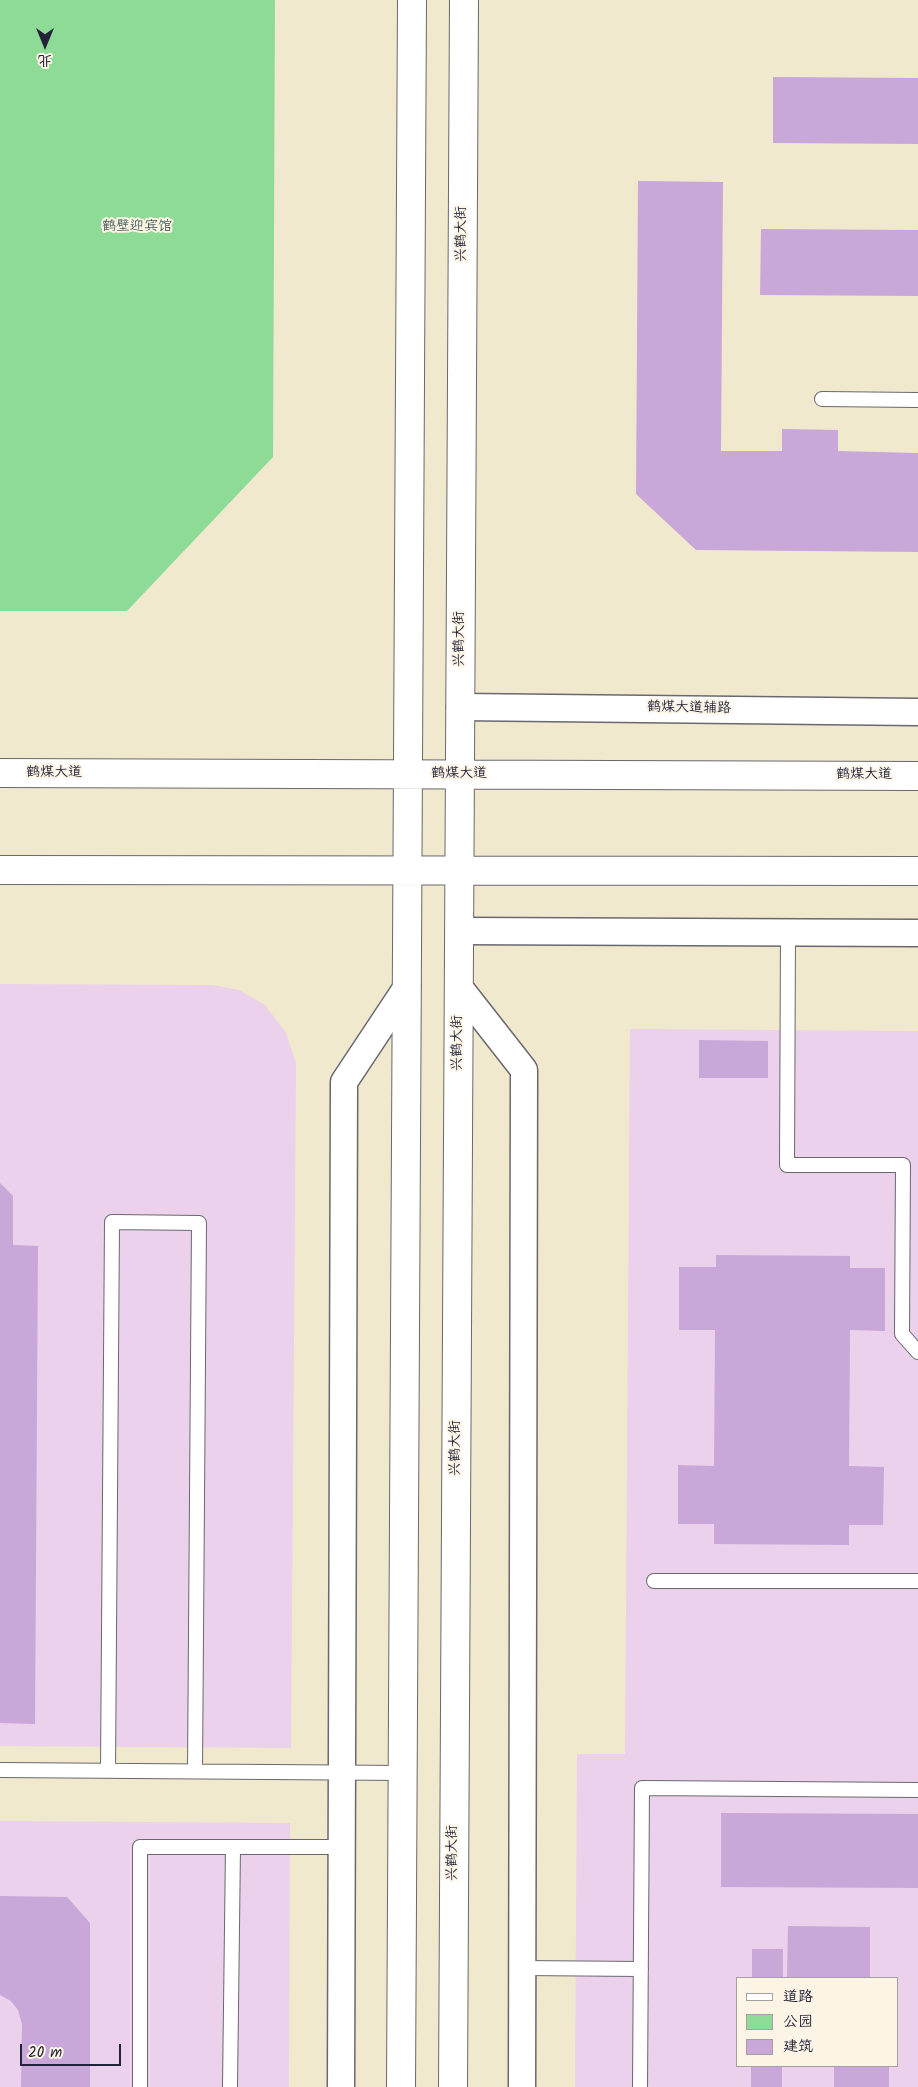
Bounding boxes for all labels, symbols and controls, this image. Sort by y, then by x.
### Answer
north arrow [20,20,70,70]
text: 北 [38,49,52,71]
street label: 兴鹤大街 [455,206,471,262]
park label: 鹤壁迎宾馆 [102,220,172,236]
street label: 兴鹤大街 [453,611,469,667]
street label: 鹤煤大道辅路 [647,700,731,718]
street label: 鹤煤大道 [26,766,82,782]
street label: 鹤煤大道 [431,767,487,783]
street label: 鹤煤大道 [836,768,892,784]
street label: 兴鹤大街 [451,1015,467,1071]
street label: 兴鹤大街 [449,1420,465,1476]
street label: 兴鹤大街 [446,1825,462,1881]
legend [736,1977,898,2067]
text: 道路 [783,1985,813,2009]
text: 公园 [783,2010,813,2034]
scale bar [22,2034,124,2066]
text: 建筑 [783,2035,813,2059]
text: 20 m [28,2041,62,2065]

